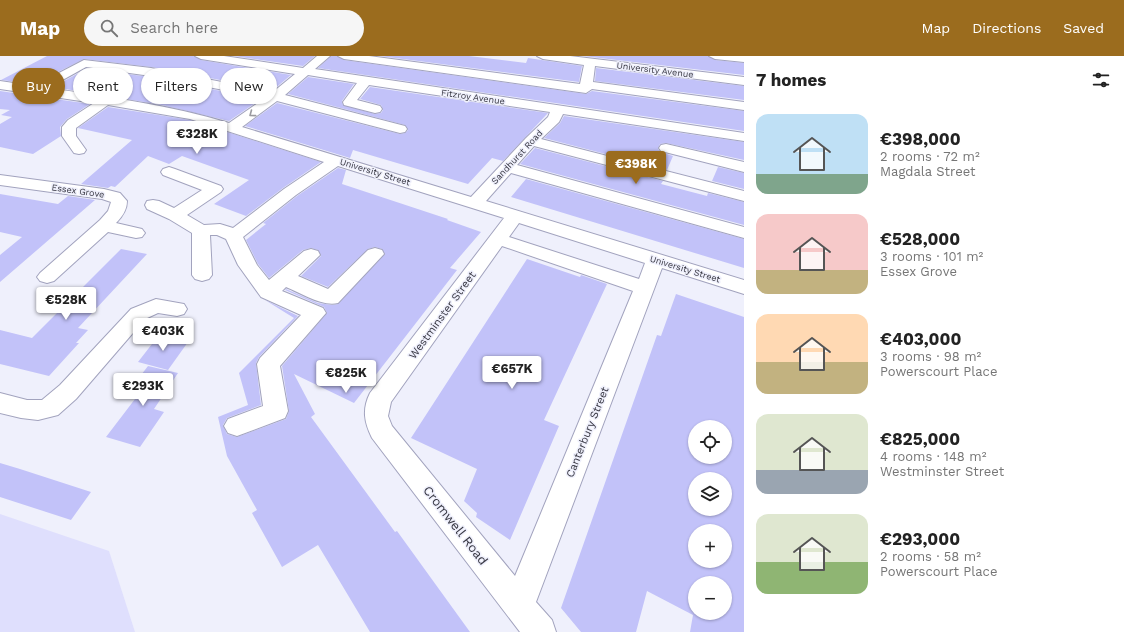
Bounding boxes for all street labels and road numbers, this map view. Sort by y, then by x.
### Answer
street label: University Avenue [616,60,694,80]
street label: Fitzroy Avenue [441,88,505,106]
street label: Sandhurst Road [489,128,545,186]
street label: University Street [339,157,412,188]
street label: Essex Grove [51,182,105,200]
street label: University Street [649,254,722,285]
street label: Westminster Street [406,269,479,362]
street label: Canterbury Street [563,385,612,479]
street label: Cromwell Road [420,483,491,568]

